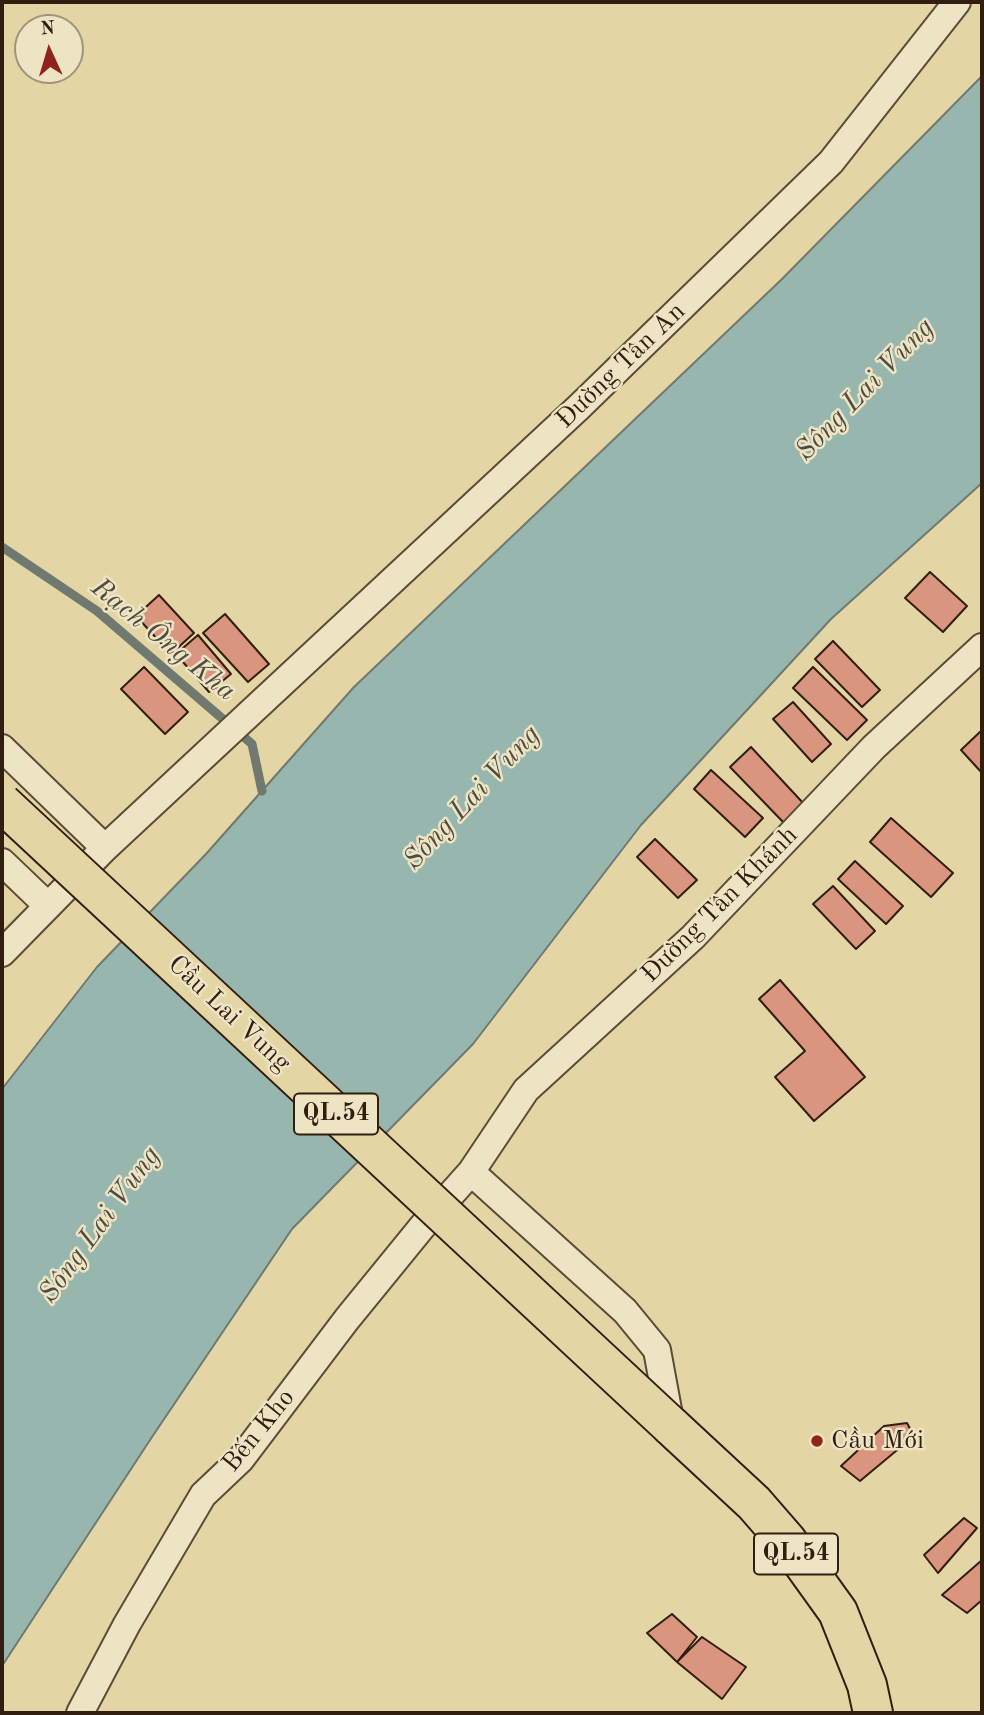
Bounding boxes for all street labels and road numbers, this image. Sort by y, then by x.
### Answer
street label: Đường Tân An [550,296,692,436]
street label: Đường Tân Khánh [635,820,805,990]
street label: Cầu Lai Vung [161,949,297,1079]
road number: QL.54 [294,1094,378,1134]
street label: Bến Kho [216,1383,302,1479]
road number: QL.54 [754,1534,838,1574]

